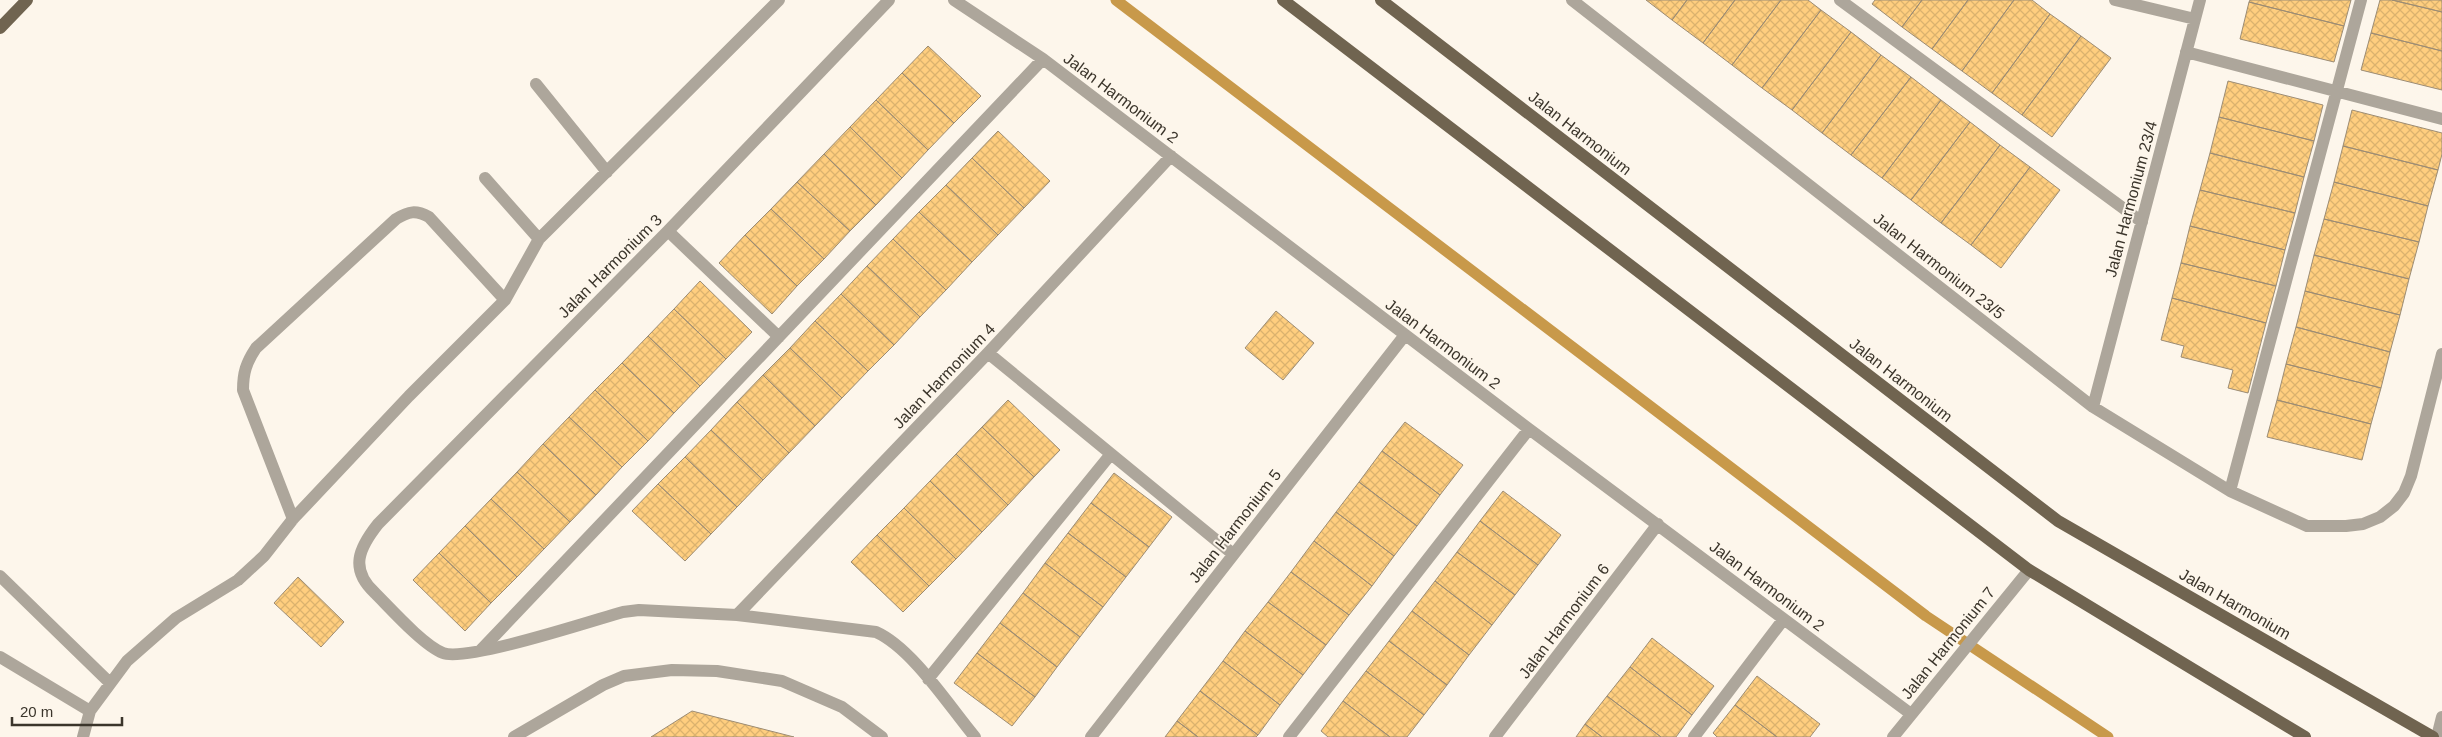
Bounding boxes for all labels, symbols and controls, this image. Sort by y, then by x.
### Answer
street label: Jalan Harmonium 2 [1060,49,1182,147]
street label: Jalan Harmonium [1525,88,1635,178]
street label: Jalan Harmonium 23/4 [2102,119,2160,279]
street label: Jalan Harmonium 23/5 [1870,210,2008,322]
street label: Jalan Harmonium 3 [555,211,665,321]
street label: Jalan Harmonium 2 [1382,295,1504,393]
street label: Jalan Harmonium 4 [890,320,998,432]
street label: Jalan Harmonium [1846,335,1956,425]
street label: Jalan Harmonium 5 [1186,466,1284,586]
street label: Jalan Harmonium 2 [1706,537,1828,635]
street label: Jalan Harmonium 6 [1515,560,1613,682]
street label: Jalan Harmonium [2176,565,2294,643]
street label: Jalan Harmonium 7 [1898,584,1998,702]
scale bar [12,694,122,726]
text: 20 m [20,703,53,720]

